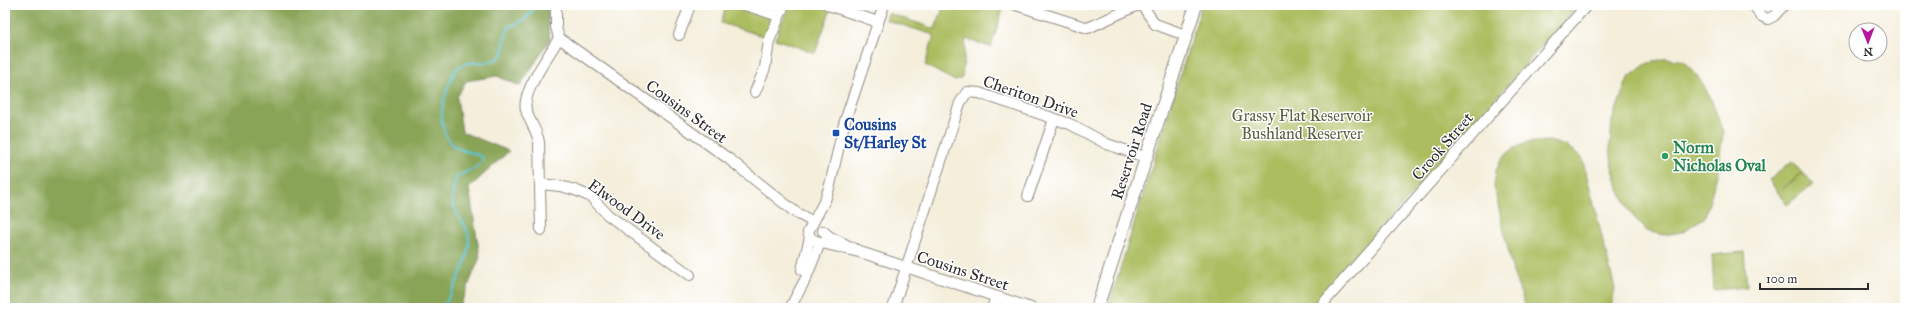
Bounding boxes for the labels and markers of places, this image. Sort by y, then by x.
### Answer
place label: Cousins St/Harley St [844,115,927,153]
marker: Cousins St/Harley St [831,128,841,138]
place label: Norm Nicholas Oval [1673,138,1767,175]
marker: Norm Nicholas Oval [1660,151,1670,161]

